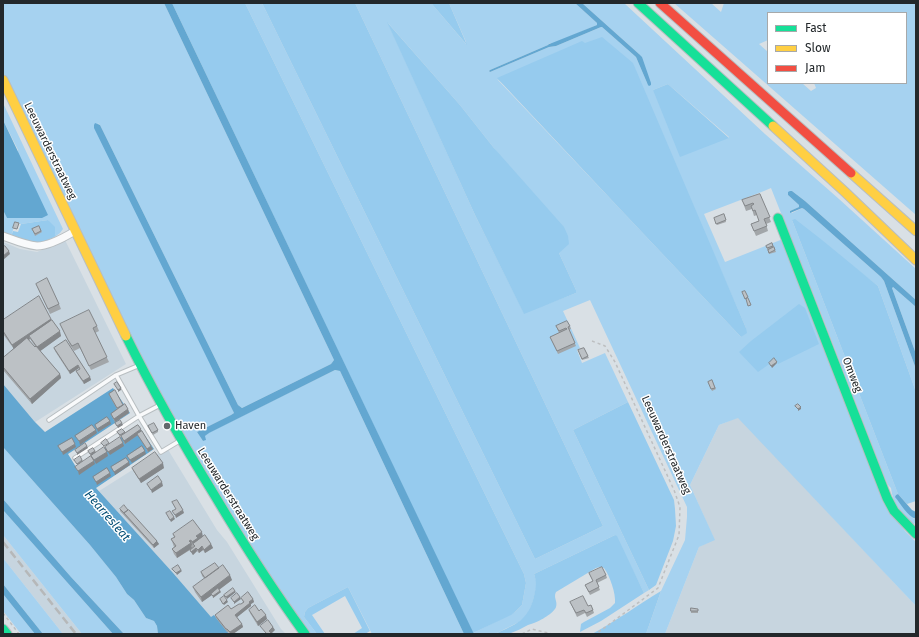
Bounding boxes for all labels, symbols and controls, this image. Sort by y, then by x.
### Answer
legend [767,12,907,84]
text: Fast [805,21,827,35]
text: Slow [805,41,831,55]
text: Jam [805,61,825,75]
street label: Leeuwarderstraatweg [21,100,79,202]
street label: Omweg [839,356,865,394]
street label: Leeuwarderstraatweg [638,394,694,496]
place label: Haven [175,419,206,433]
marker: Haven [162,421,172,431]
street label: Leeuwarderstraatweg [194,445,262,543]
water label: Hearresleat [81,488,133,544]

